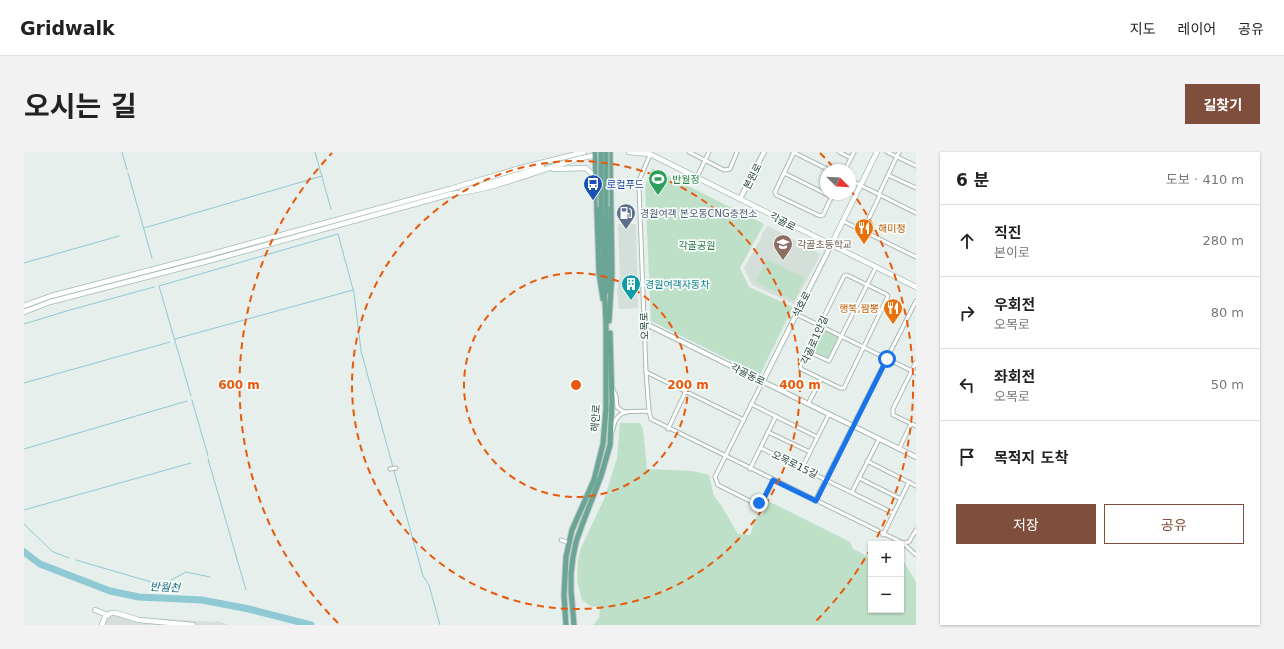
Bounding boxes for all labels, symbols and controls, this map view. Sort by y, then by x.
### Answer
text: Gridwalk [20,17,115,39]
text: 지도 [1130,21,1156,37]
text: 레이어 [1178,21,1216,37]
text: 공유 [1238,21,1264,37]
button: 길찾기 [1185,84,1260,124]
text: 오시는 길 [24,90,137,123]
street label: 본원로 [741,161,764,191]
north arrow [820,164,856,200]
sports icon: 반월정 [647,168,669,196]
text: 6 분 [956,170,989,190]
text: 도보 · 410 m [1166,172,1244,187]
bus stop icon: 로컬푸드 [582,173,604,201]
place label: 반월정 [672,174,700,185]
place label: 로컬푸드 [607,179,644,190]
fuel station icon: 경원여객 본오동CNG충전소 [615,202,637,230]
place label: 경원여객 본오동CNG충전소 [640,208,757,219]
street label: 각골로 [768,210,798,233]
restaurant icon: 해미청 [853,217,875,245]
place label: 해미청 [878,223,906,234]
text: 직진 [994,224,1022,242]
icon: ahead [956,230,978,252]
school or university icon: 각골초등학교 [772,233,794,261]
text: 280 m [1202,233,1244,248]
place label: 각골초등학교 [797,239,852,250]
park label: 각골공원 [679,240,715,251]
text: 본이로 [994,245,1030,260]
building icon: 경원여객자동차 [620,273,642,301]
place label: 경원여객자동차 [645,279,710,290]
street label: 석호로 [790,289,813,319]
text: 우회전 [994,296,1035,314]
restaurant icon: 행복,짬뽕 [882,297,904,325]
icon: right [956,302,978,324]
place label: 행복,짬뽕 [839,303,879,314]
text: 80 m [1211,305,1244,320]
street label: 오목로 [639,312,650,340]
street label: 각골로1안길 [799,314,830,366]
text: 오목로 [994,317,1030,332]
route start [878,350,896,368]
street label: 각골동로 [729,361,767,387]
text: 좌회전 [994,368,1035,386]
icon: left [956,374,978,396]
text: 50 m [1211,377,1244,392]
text: 600 m [218,378,260,392]
centre of rings [569,378,583,392]
text: 200 m [667,378,709,392]
text: 400 m [779,378,821,392]
text: 오목로 [994,389,1030,404]
street label: 해안로 [589,404,602,432]
icon: arrive [956,446,978,468]
street label: 오목로15길 [770,449,819,480]
text: 목적지 도착 [994,449,1068,467]
route end [750,494,768,512]
button: 저장 [956,504,1096,544]
button: 공유 [1104,504,1244,544]
map controls [868,541,904,613]
button: + [868,541,904,577]
button: − [868,577,904,613]
water label: 반월천 [149,580,182,595]

